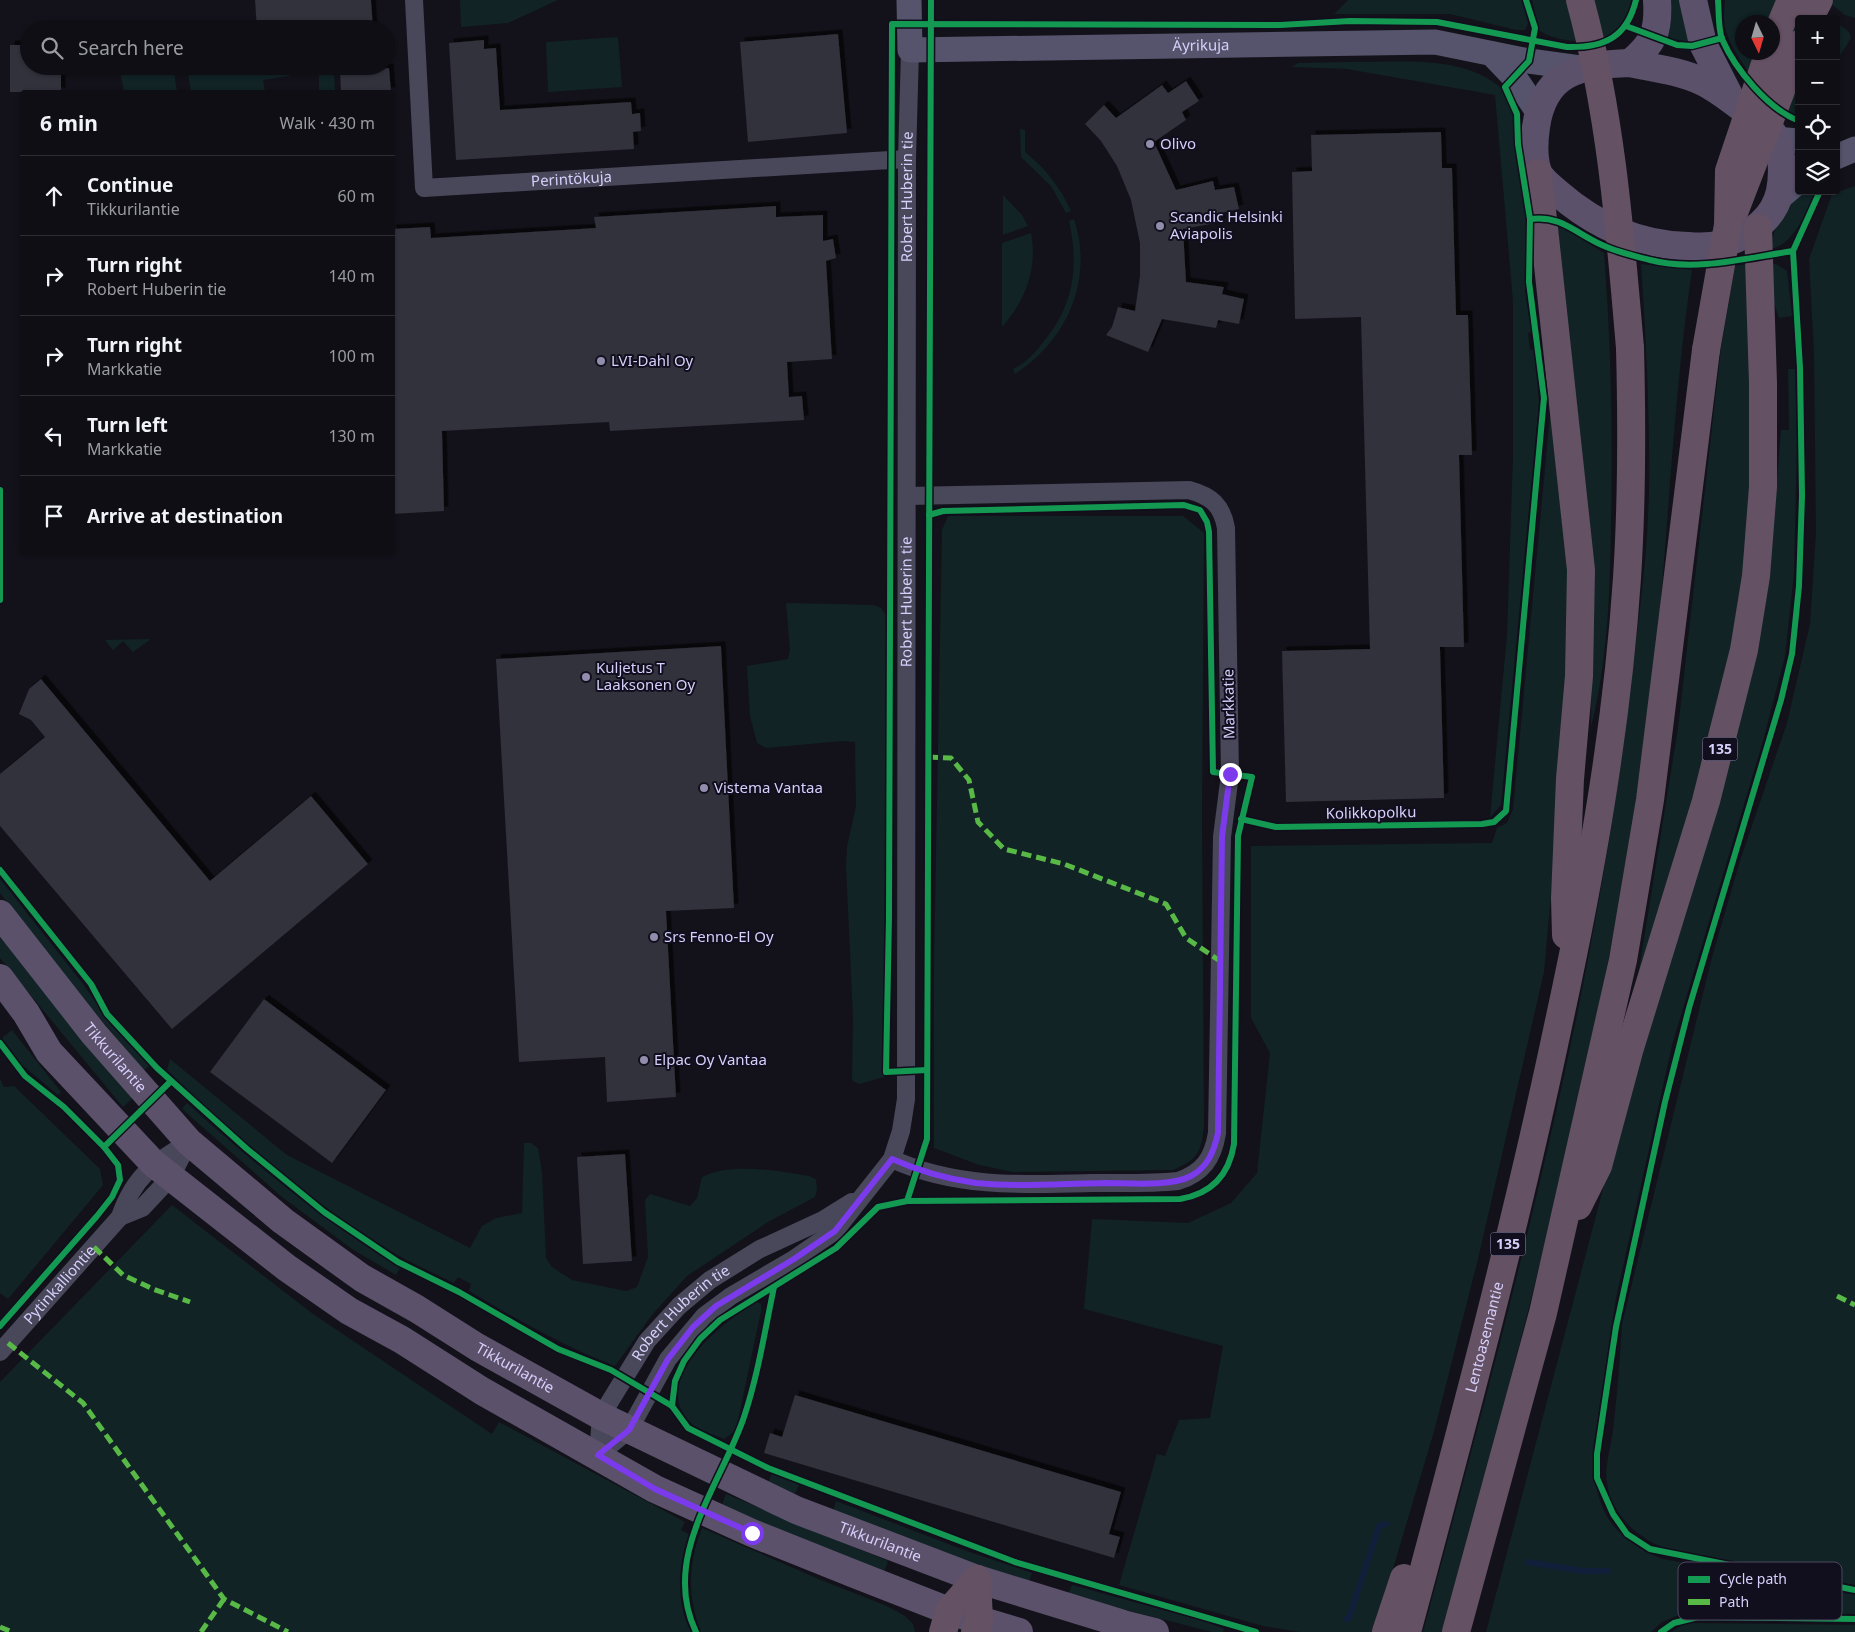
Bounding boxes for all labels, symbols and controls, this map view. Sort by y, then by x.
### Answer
north arrow [1735,15,1780,60]
map controls [1795,15,1840,195]
button: + [1795,15,1840,60]
search box [20,20,395,75]
icon: search [38,34,66,62]
street label: Äyrikuja [1172,34,1230,55]
text: Search here [78,35,184,61]
button: − [1795,60,1840,105]
button: locate [1795,105,1840,150]
text: 6 min [40,109,98,137]
text: Walk · 430 m [280,112,375,134]
street label: Robert Huberin tie [896,131,917,262]
place label: Olivo [1160,133,1196,153]
marker: Olivo [1144,138,1156,150]
button: layers [1795,150,1840,195]
street label: Perintökuja [530,166,612,191]
text: Continue [87,172,173,198]
icon: ahead [40,182,68,210]
text: 60 m [338,185,375,207]
text: Tikkurilantie [87,198,180,220]
place label: Scandic Helsinki Aviapolis [1170,206,1283,243]
marker: Scandic Helsinki Aviapolis [1154,220,1166,232]
text: Turn right [87,252,182,278]
icon: right [40,262,68,290]
text: 140 m [328,265,375,287]
text: Robert Huberin tie [87,278,226,300]
text: Turn right [87,332,182,358]
icon: right [40,342,68,370]
text: 100 m [328,345,375,367]
place label: LVI-Dahl Oy [611,350,694,370]
marker: LVI-Dahl Oy [595,355,607,367]
text: Markkatie [87,358,162,380]
text: Turn left [87,412,168,438]
icon: left [40,422,68,450]
text: 130 m [328,425,375,447]
text: Markkatie [87,438,162,460]
icon: arrive [40,502,68,530]
text: Arrive at destination [87,503,283,529]
street label: Robert Huberin tie [895,536,916,667]
place label: Kuljetus T Laaksonen Oy [596,657,696,694]
street label: Markkatie [1217,669,1239,739]
marker: Kuljetus T Laaksonen Oy [580,671,592,683]
road number: 135 [1702,738,1738,761]
route end [1219,763,1242,786]
place label: Vistema Vantaa [714,777,823,797]
marker: Vistema Vantaa [698,782,710,794]
street label: Kolikkopolku [1325,801,1416,823]
place label: Srs Fenno-El Oy [664,926,774,946]
marker: Srs Fenno-El Oy [648,931,660,943]
street label: Tikkurilantie [80,1018,152,1096]
place label: Elpac Oy Vantaa [654,1049,767,1069]
marker: Elpac Oy Vantaa [638,1054,650,1066]
road number: 135 [1490,1232,1526,1256]
street label: Pytinkalliontie [19,1240,100,1328]
street label: Robert Huberin tie [626,1259,733,1364]
street label: Lentoasemantie [1460,1279,1507,1394]
street label: Tikkurilantie [473,1337,558,1397]
street label: Tikkurilantie [836,1516,925,1566]
route start [741,1522,764,1545]
legend [1678,1562,1842,1620]
text: Cycle path [1719,1569,1787,1588]
text: Path [1719,1592,1749,1611]

